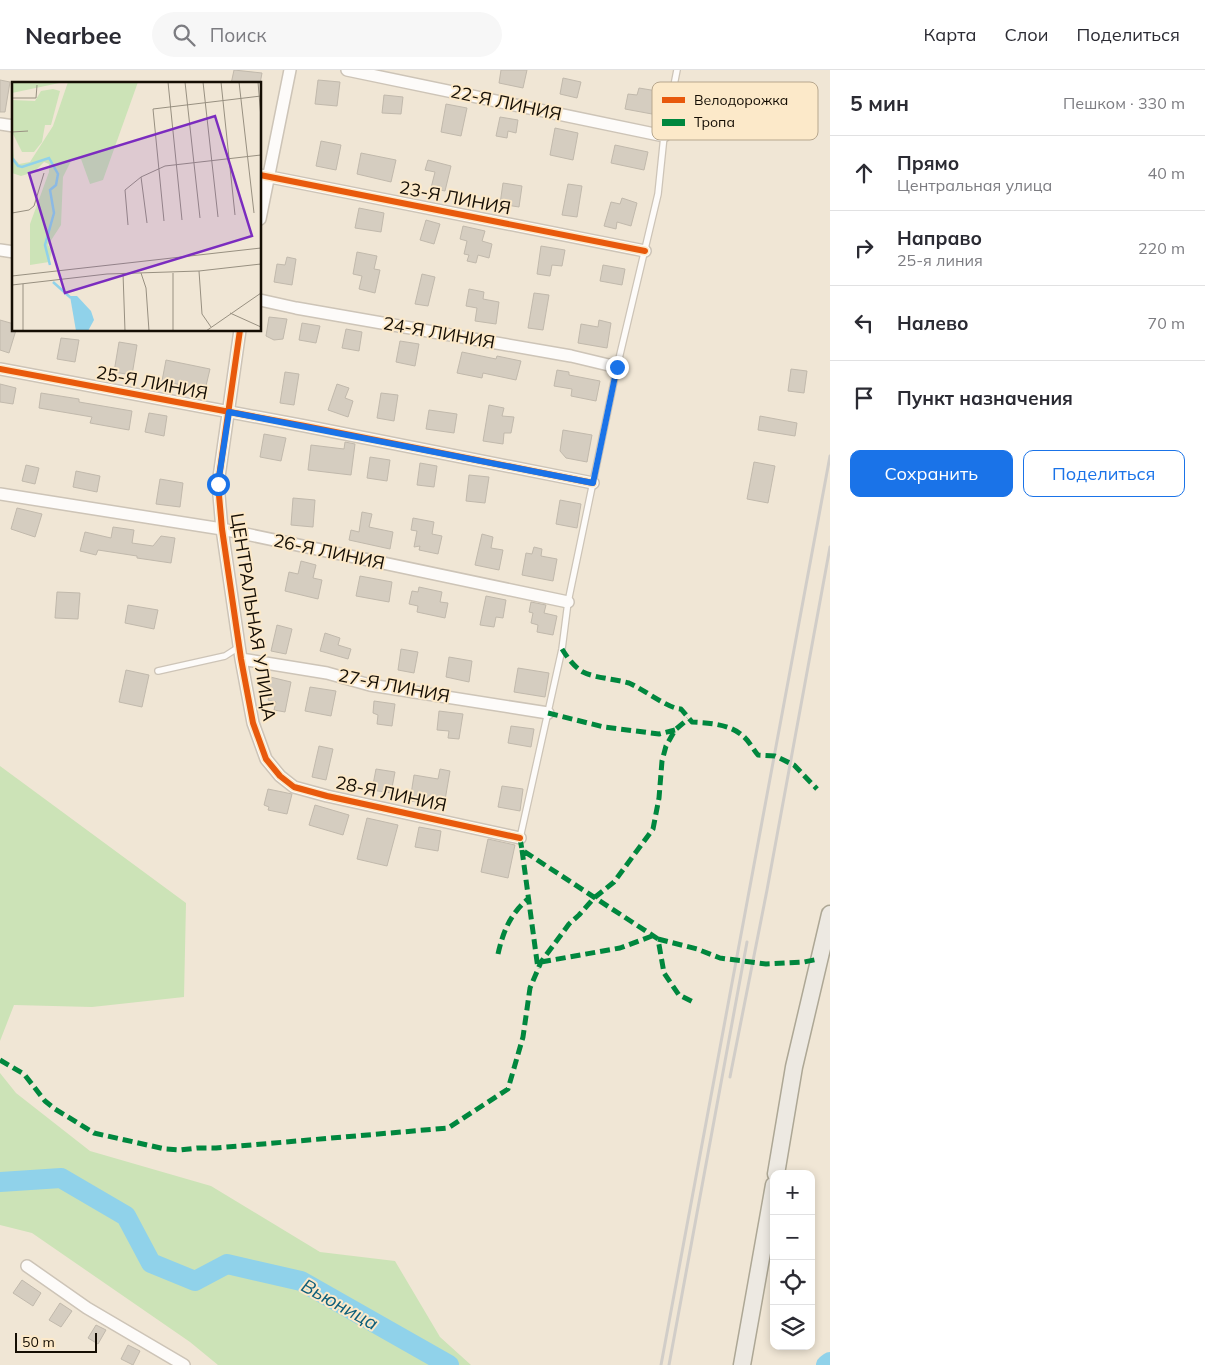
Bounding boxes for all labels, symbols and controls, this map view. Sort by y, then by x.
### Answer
search box [152,12,502,57]
text: Nearbee [25,20,122,50]
icon: search [170,21,198,49]
text: Поиск [210,23,266,47]
text: Карта [924,23,976,46]
text: Слои [1004,23,1049,46]
text: Поделиться [1077,23,1180,46]
street label: 22-Я ЛИНИЯ [448,79,564,126]
inset map [12,82,261,331]
legend [652,82,818,140]
text: 5 мин [850,90,909,116]
text: Велодорожка [694,91,788,109]
text: Пешком · 330 m [1063,93,1185,113]
text: Тропа [694,113,735,131]
text: Прямо [897,151,959,175]
icon: ahead [850,159,878,187]
text: 40 m [1148,163,1185,183]
street label: 23-Я ЛИНИЯ [397,175,513,220]
text: Центральная улица [897,175,1052,195]
text: Направо [897,226,982,250]
icon: right [850,234,878,262]
text: 220 m [1138,238,1185,258]
text: 25-я линия [897,250,983,270]
icon: left [850,309,878,337]
street label: 24-Я ЛИНИЯ [381,311,497,354]
text: Налево [897,311,969,335]
text: 70 m [1148,313,1185,333]
route end [606,356,629,379]
street label: 25-Я ЛИНИЯ [94,360,210,405]
icon: arrive [850,384,878,412]
text: Пункт назначения [897,386,1073,410]
button: Сохранить [850,450,1013,497]
button: Поделиться [1023,450,1185,497]
route start [207,473,230,496]
street label: ЦЕНТРАЛЬНАЯ УЛИЦА [226,511,281,722]
street label: 26-Я ЛИНИЯ [271,528,387,575]
street label: 27-Я ЛИНИЯ [336,663,452,708]
street label: 28-Я ЛИНИЯ [333,770,449,817]
map controls [770,1170,815,1350]
button: + [770,1170,815,1215]
button: − [770,1215,815,1260]
button: locate [770,1260,815,1305]
water label: Вьюница [297,1273,383,1335]
button: layers [770,1305,815,1350]
scale bar [15,1330,98,1353]
text: 50 m [22,1333,55,1351]

